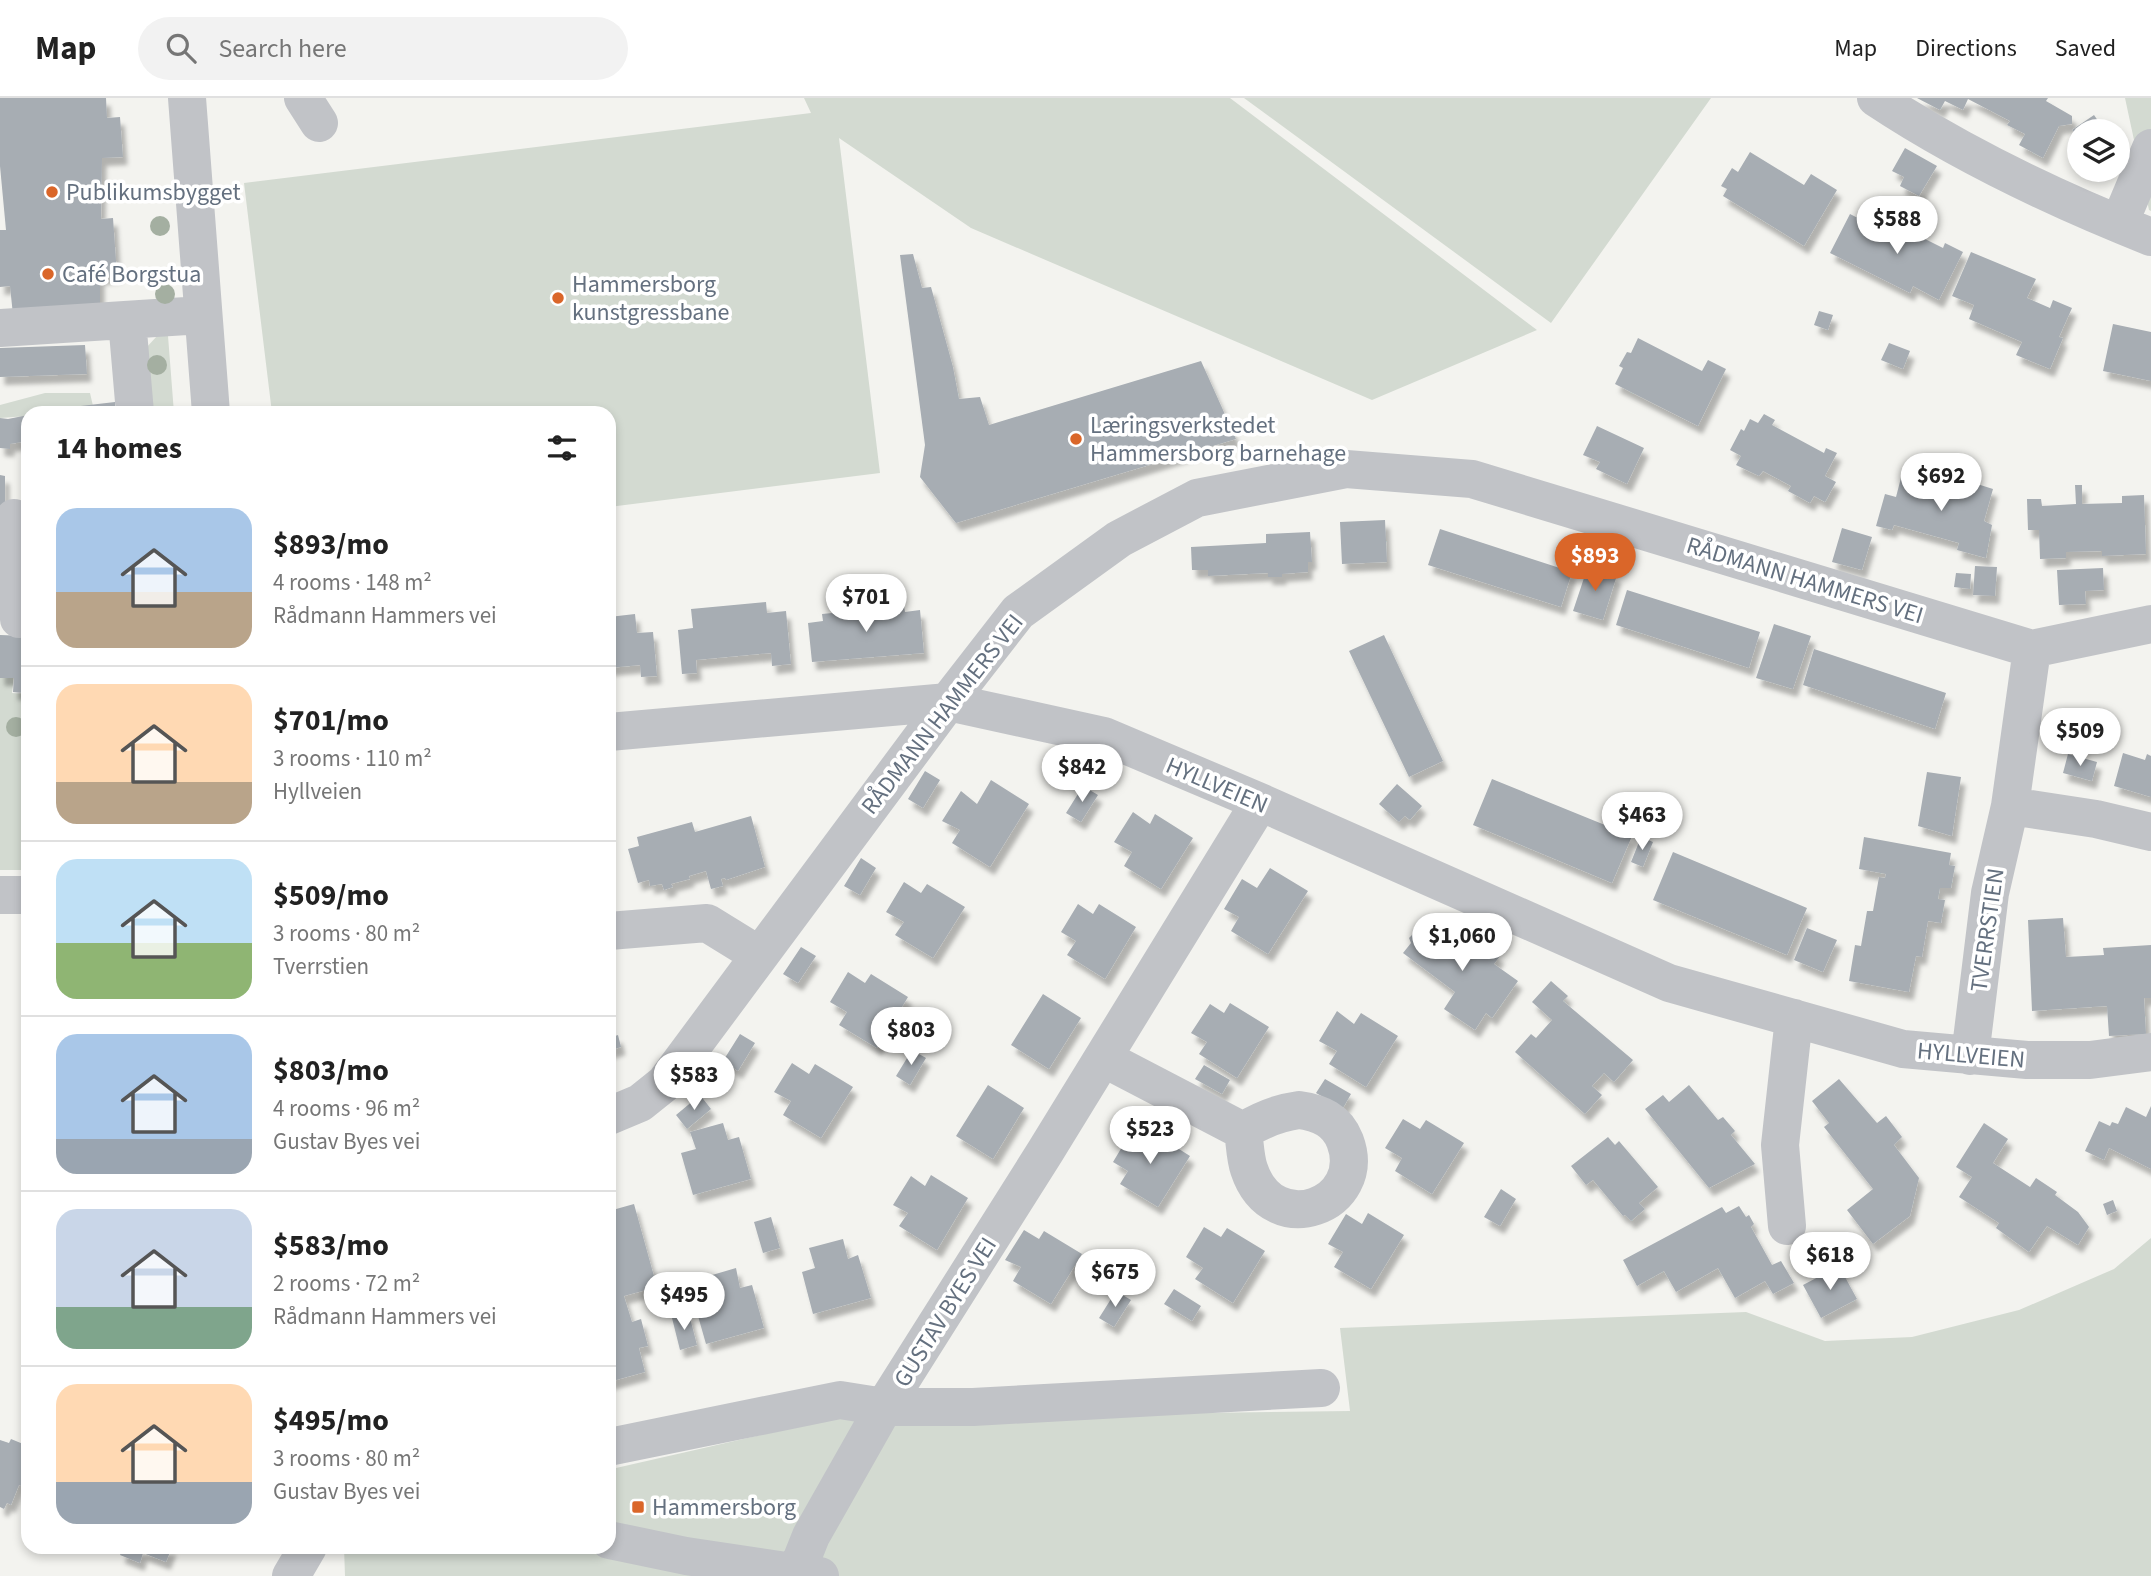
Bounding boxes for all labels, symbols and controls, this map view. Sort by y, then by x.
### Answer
search box [138,17,628,80]
text: Map [35,25,96,72]
icon: search [162,29,200,67]
text: Search here [218,30,347,67]
text: Map [1834,31,1877,66]
text: Directions [1915,31,2017,66]
text: Saved [2055,31,2116,66]
map controls [2067,119,2130,182]
button: layers [2067,119,2130,182]
place label: Publikumsbygget [66,175,241,210]
marker: Publikumsbygget [44,184,60,200]
pin: $588 [1856,197,1938,256]
text: $588 [1873,202,1921,235]
place label: Café Borgstua [62,257,201,292]
marker: Café Borgstua [40,266,56,282]
place label: Hammersborg kunstgressbane [572,267,729,330]
marker: Hammersborg kunstgressbane [550,290,566,306]
place label: Læringsverkstedet Hammersborg barnehage [1090,408,1346,471]
text: 14 homes [56,427,182,470]
icon: filters [543,429,581,467]
marker: Læringsverkstedet Hammersborg barnehage [1068,431,1084,447]
pin: $692 [1900,454,1982,513]
text: $692 [1917,459,1965,492]
text: $893/mo [273,523,389,566]
street label: RÅDMANN HAMMERS VEI [1682,528,1928,633]
pin: $893 [1554,533,1636,593]
icon: home [112,536,196,620]
text: $893 [1571,539,1619,572]
text: 4 rooms · 148 m² [273,566,432,599]
pin: $701 [825,574,907,634]
text: $701 [842,580,890,613]
text: Rådmann Hammers vei [273,599,497,632]
street label: RÅDMANN HAMMERS VEI [853,607,1032,822]
text: $701/mo [273,699,389,742]
pin: $509 [2039,708,2121,768]
icon: home [112,712,196,796]
text: $509 [2056,714,2104,747]
text: 3 rooms · 110 m² [273,742,432,775]
pin: $842 [1041,744,1123,804]
street label: HYLLVEIEN [1160,748,1273,823]
text: $842 [1058,750,1106,783]
text: Hyllveien [273,775,362,808]
pin: $463 [1601,792,1683,852]
text: $463 [1618,798,1666,831]
street label: TVERRSTIEN [1961,866,2013,994]
text: $509/mo [273,874,389,917]
icon: home [112,887,196,971]
pin: $1,060 [1405,914,1519,973]
text: 3 rooms · 80 m² [273,917,420,950]
text: $1,060 [1428,919,1496,952]
text: Tverrstien [273,950,369,983]
pin: $803 [870,1007,952,1067]
text: $803 [887,1013,935,1046]
street label: HYLLVEIEN [1916,1033,2026,1078]
text: $803/mo [273,1049,389,1092]
pin: $583 [653,1052,735,1112]
text: $583 [670,1058,718,1091]
icon: home [112,1062,196,1146]
text: 4 rooms · 96 m² [273,1092,420,1125]
pin: $523 [1109,1107,1191,1166]
text: $523 [1126,1112,1174,1145]
text: Gustav Byes vei [273,1125,420,1158]
text: $583/mo [273,1224,389,1267]
street label: GUSTAV BYES VEI [885,1231,1006,1394]
pin: $618 [1789,1232,1871,1292]
icon: home [112,1237,196,1321]
text: $618 [1806,1238,1854,1271]
pin: $675 [1074,1250,1156,1309]
text: $675 [1091,1255,1139,1288]
text: 2 rooms · 72 m² [273,1267,420,1300]
pin: $495 [643,1272,725,1332]
text: $495 [660,1278,708,1311]
text: Rådmann Hammers vei [273,1300,497,1333]
text: $495/mo [273,1399,389,1442]
icon: home [112,1412,196,1496]
text: 3 rooms · 80 m² [273,1442,420,1475]
text: Gustav Byes vei [273,1475,420,1508]
place label: Hammersborg [652,1490,796,1525]
marker: Hammersborg [630,1499,646,1515]

